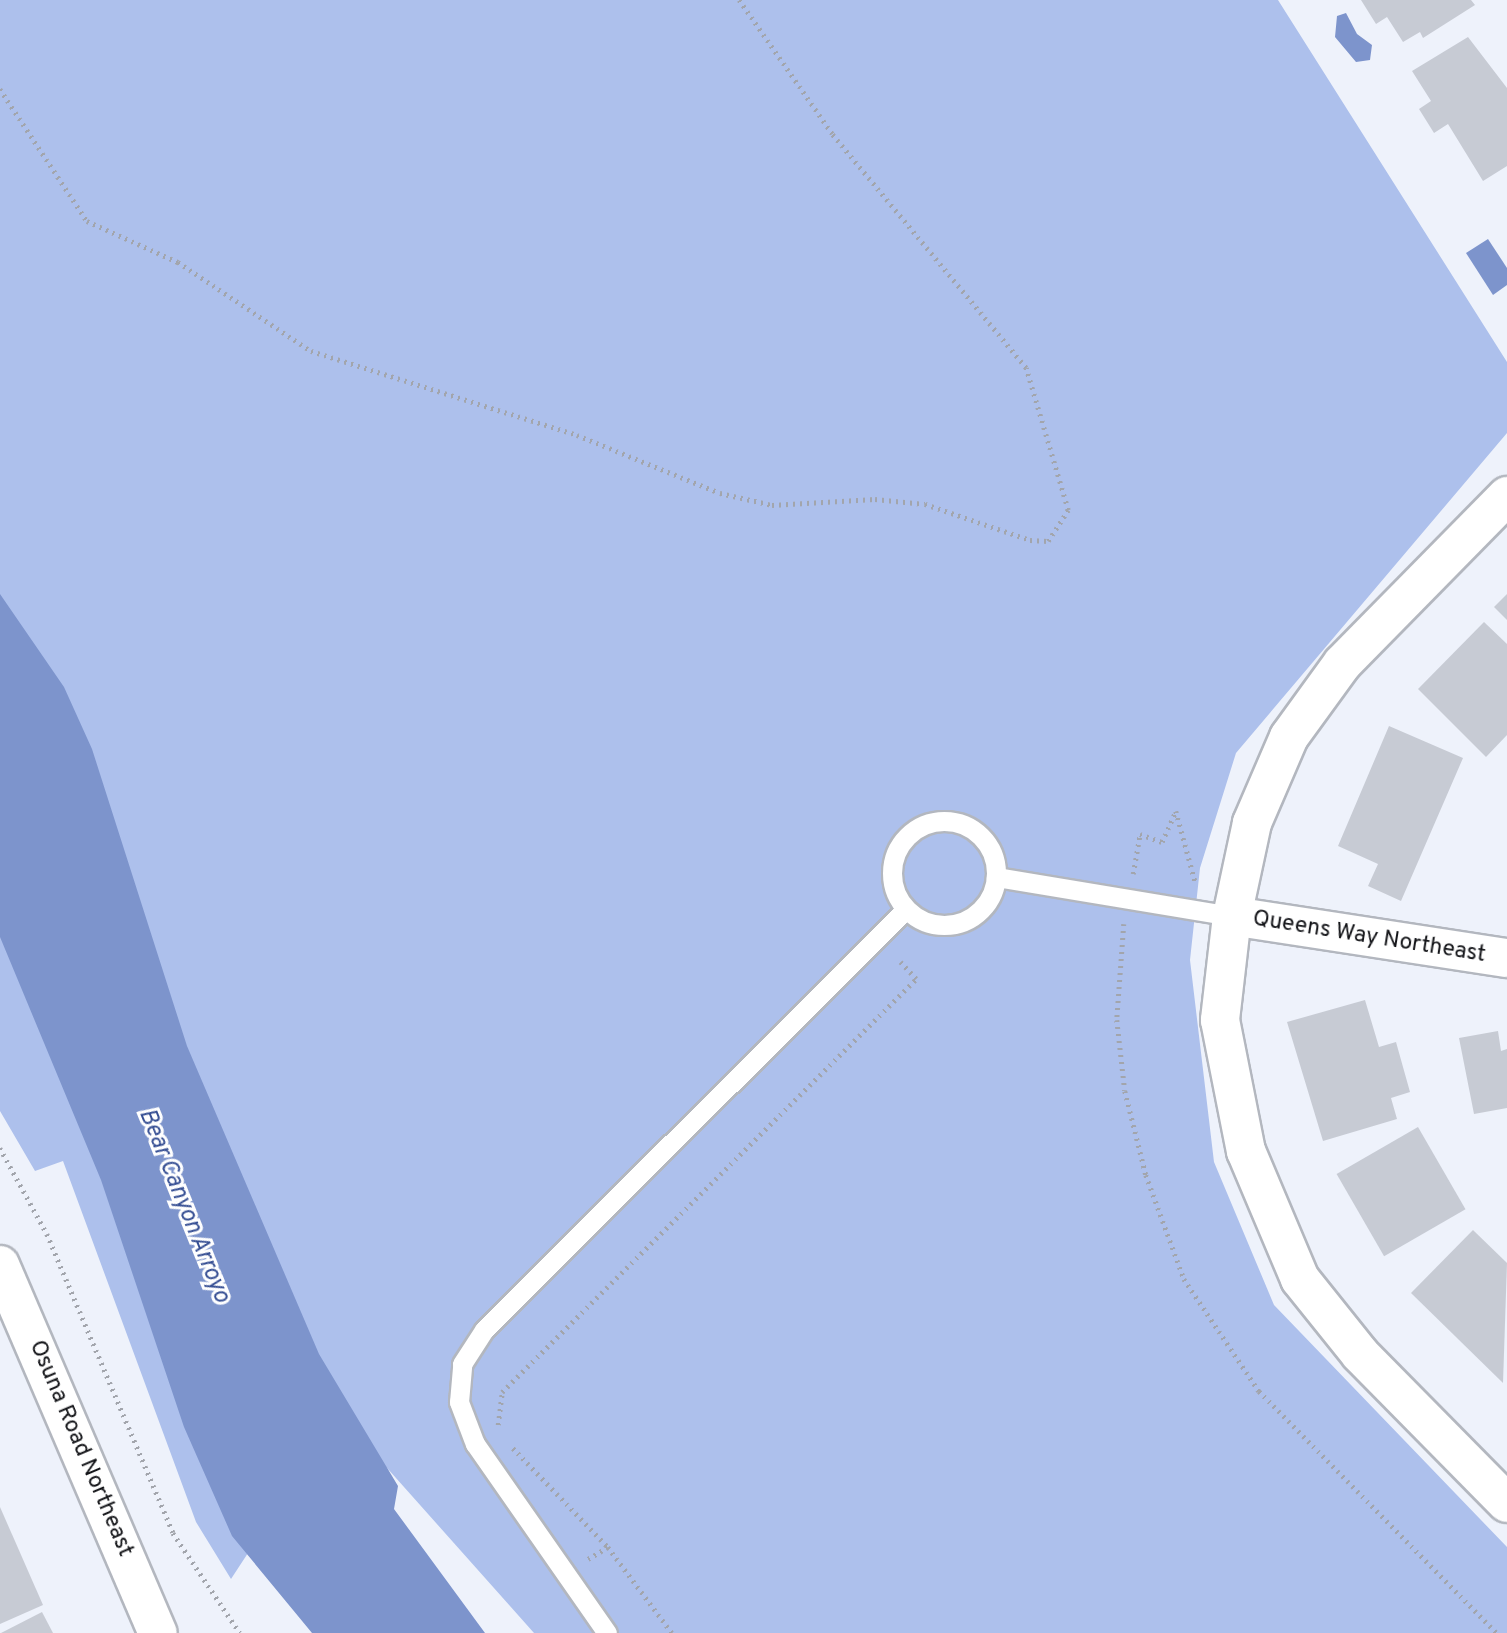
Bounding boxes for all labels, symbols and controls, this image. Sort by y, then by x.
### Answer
street label: Queens Way Northeast [1250,906,1488,970]
water label: Bear Canyon Arroyo [131,1104,235,1308]
street label: Osuna Road Northeast [22,1337,138,1561]

